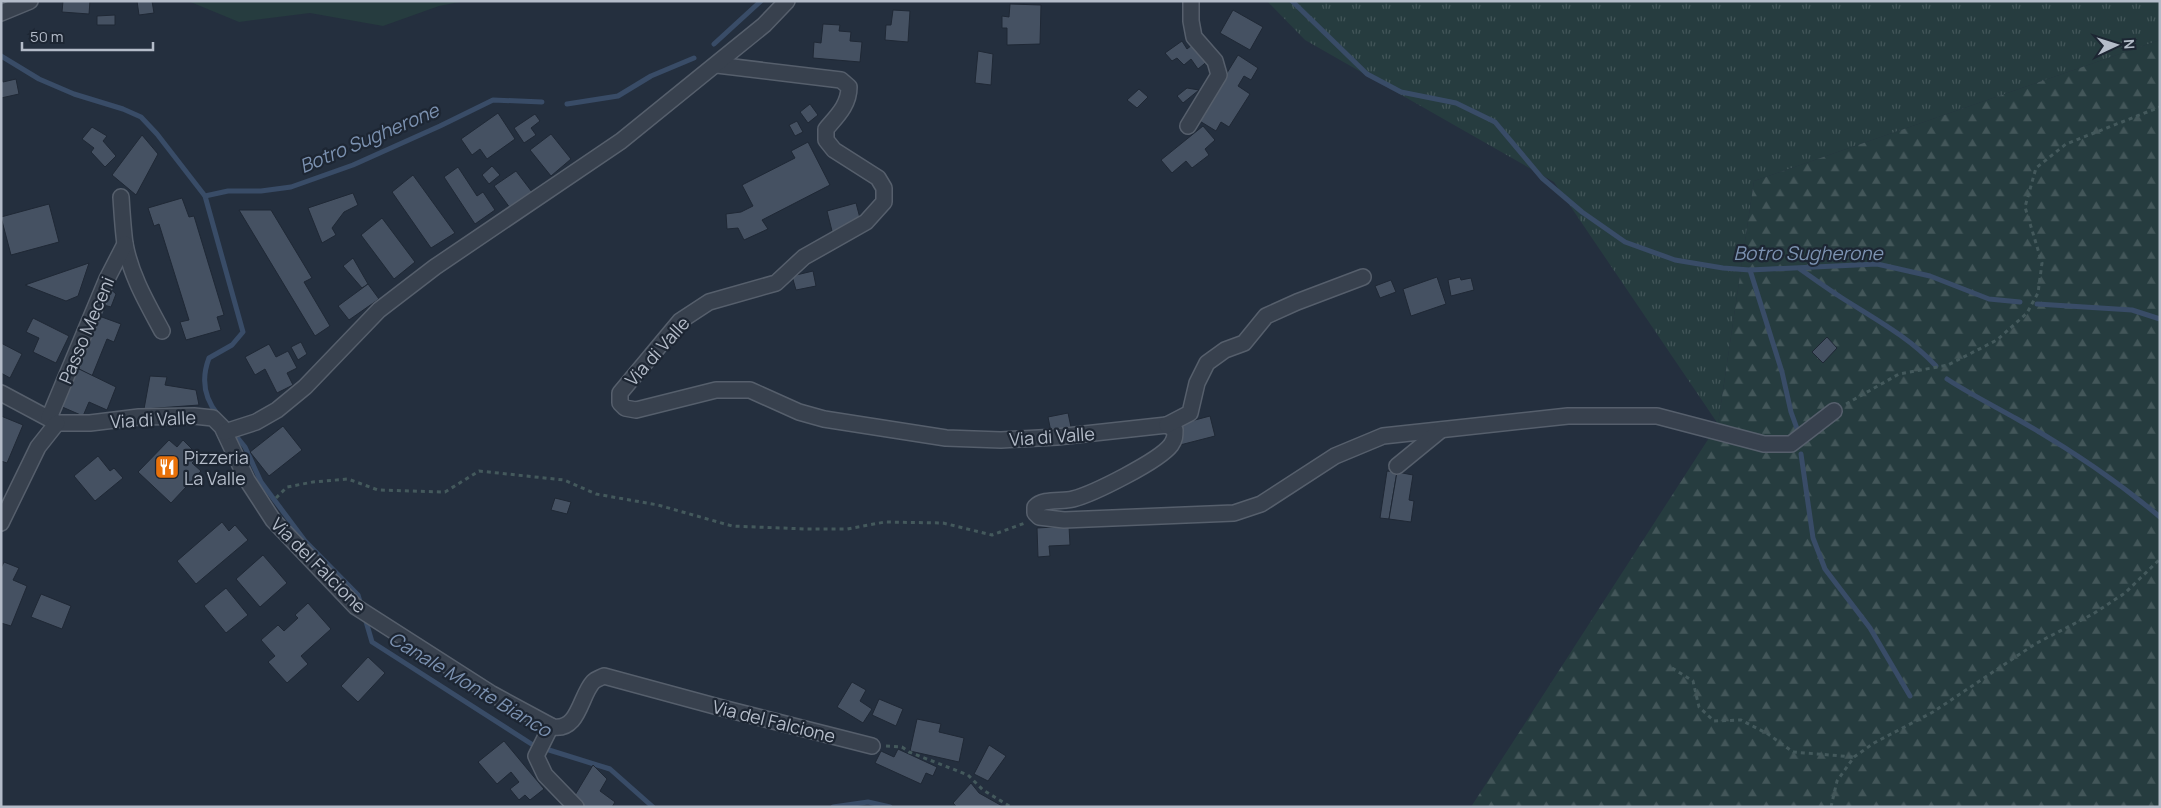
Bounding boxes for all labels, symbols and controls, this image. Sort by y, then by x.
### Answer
scale bar [22,20,154,52]
north arrow [2091,20,2141,70]
text: 50 m [30,26,64,47]
text: N [2120,38,2139,50]
water label: Botro Sugherone [295,96,444,179]
water label: Botro Sugherone [1733,240,1884,266]
street label: Passo Meceni [53,273,119,387]
street label: Via di Valle [619,311,695,391]
street label: Via di Valle [110,405,196,433]
street label: Via di Valle [1008,421,1096,451]
place label: Pizzeria La Valle [184,445,249,490]
restaurant icon: Pizzeria La Valle [154,454,180,480]
street label: Via del Falcione [266,512,372,618]
water label: Canale Monte Bianco [384,625,558,744]
street label: Via del Falcione [710,694,838,748]

